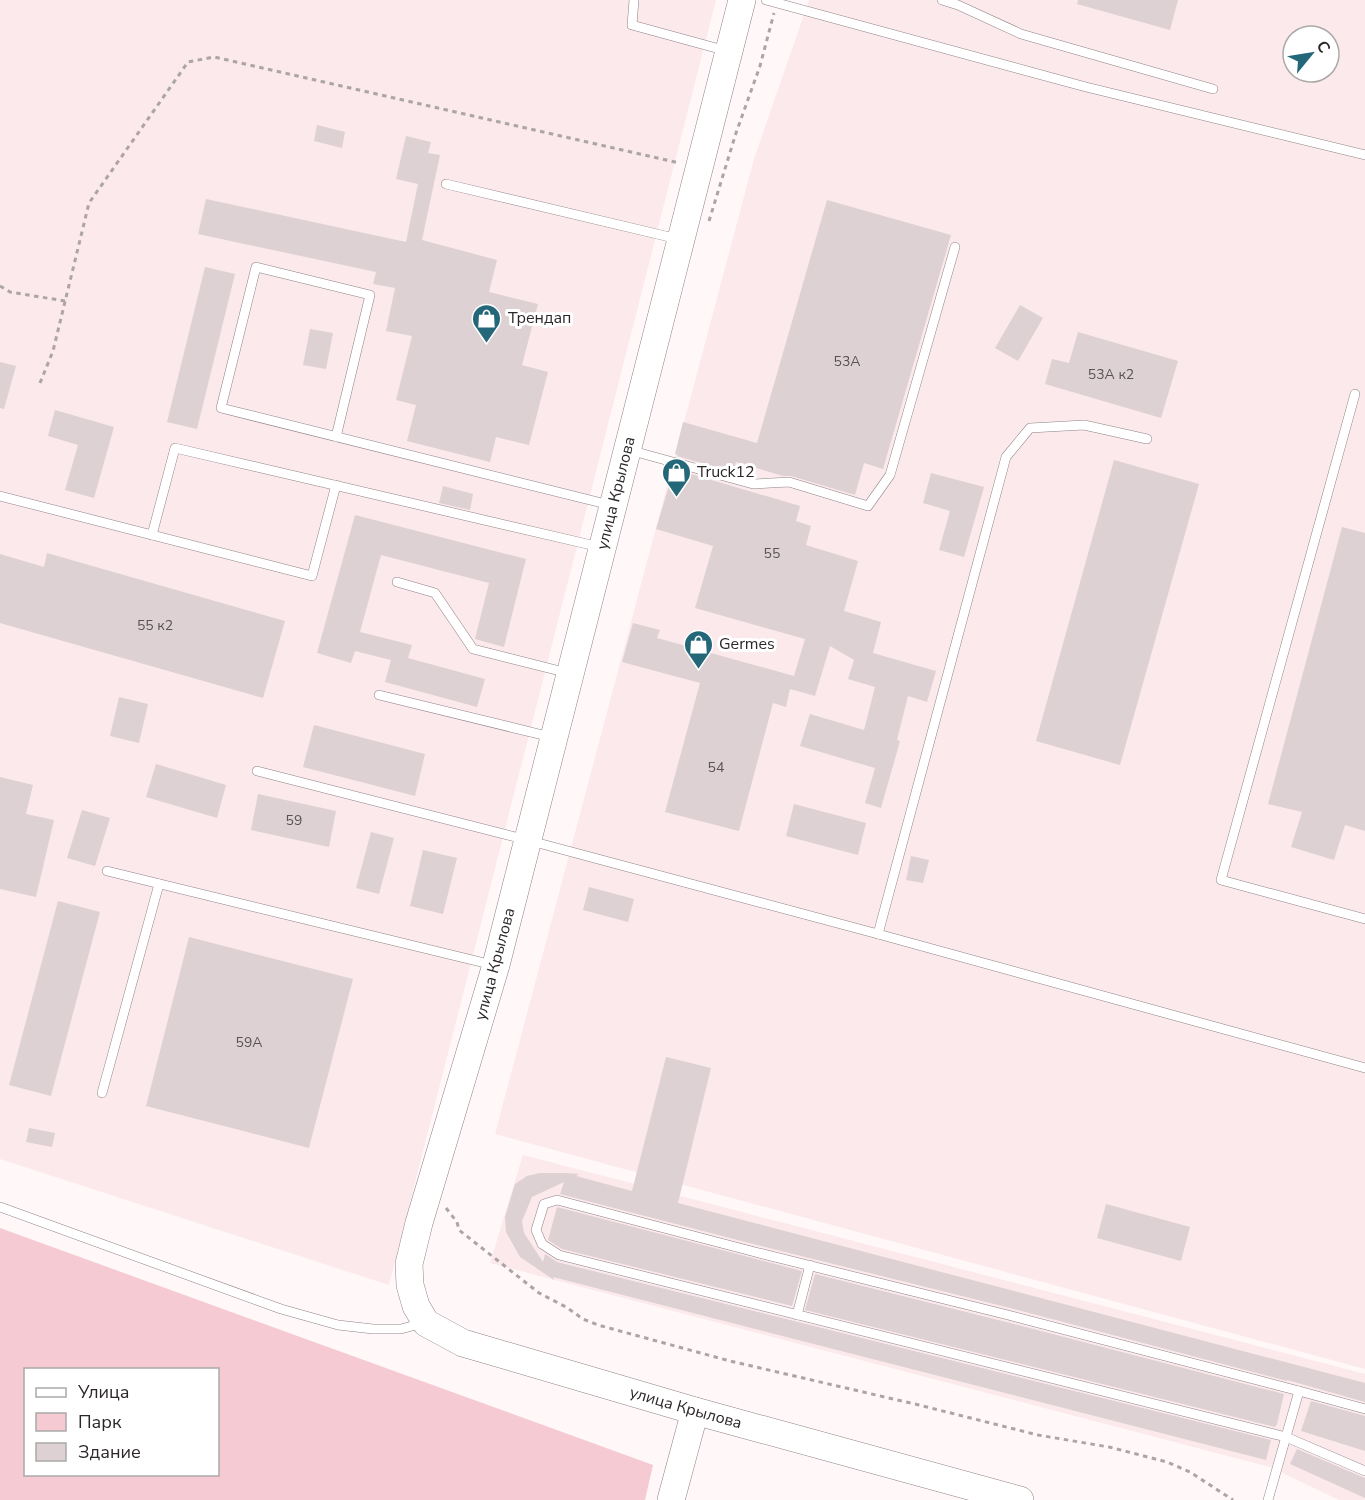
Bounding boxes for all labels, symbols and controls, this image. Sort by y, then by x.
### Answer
north arrow [1281,24,1341,84]
text: С [1311,37,1335,57]
shop icon: Трендап [471,302,503,344]
place label: Трендап [508,307,571,329]
house number: 53А [833,352,861,371]
house number: 53А к2 [1088,365,1134,384]
street label: улица Крылова [591,434,641,552]
shop icon: Truck12 [660,456,692,498]
place label: Truck12 [697,461,755,483]
house number: 55 [764,544,780,563]
house number: 55 к2 [137,616,173,635]
shop icon: Germes [682,628,714,670]
place label: Germes [719,633,775,655]
house number: 54 [708,758,724,777]
house number: 59 [286,811,302,830]
street label: улица Крылова [469,905,521,1023]
house number: 59А [235,1033,263,1052]
legend [24,1368,219,1476]
text: Улица [77,1380,129,1404]
street label: улица Крылова [627,1381,744,1434]
text: Парк [78,1410,122,1434]
text: Здание [78,1440,141,1464]

